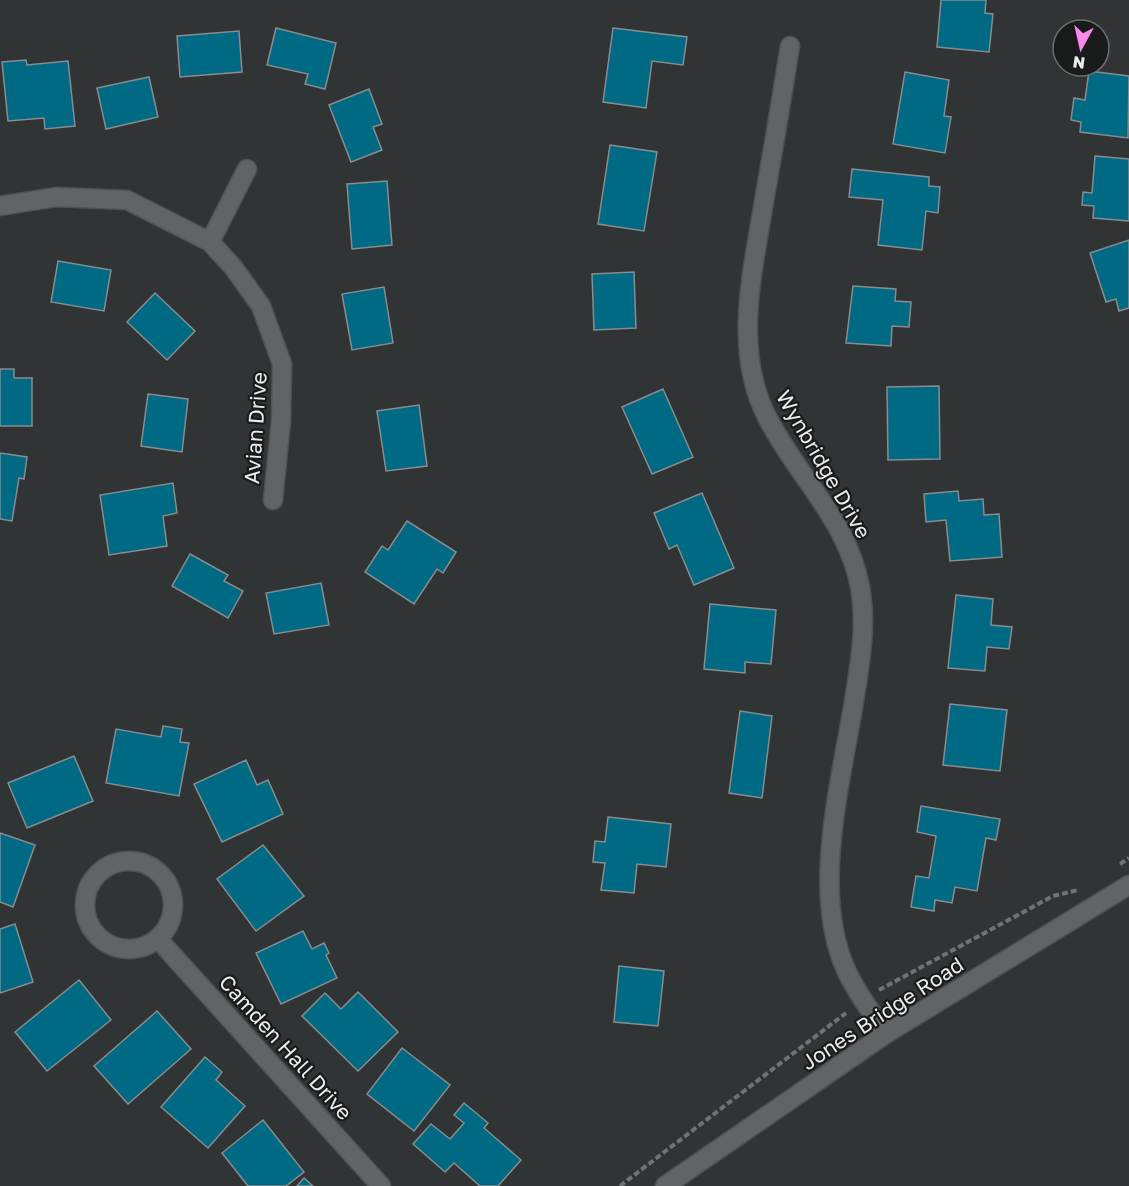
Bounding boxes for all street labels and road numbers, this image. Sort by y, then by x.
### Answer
street label: Avian Drive [238,371,272,485]
street label: Wynbridge Drive [771,385,877,543]
street label: Jones Bridge Road [796,951,968,1075]
street label: Camden Hall Drive [214,969,358,1125]

